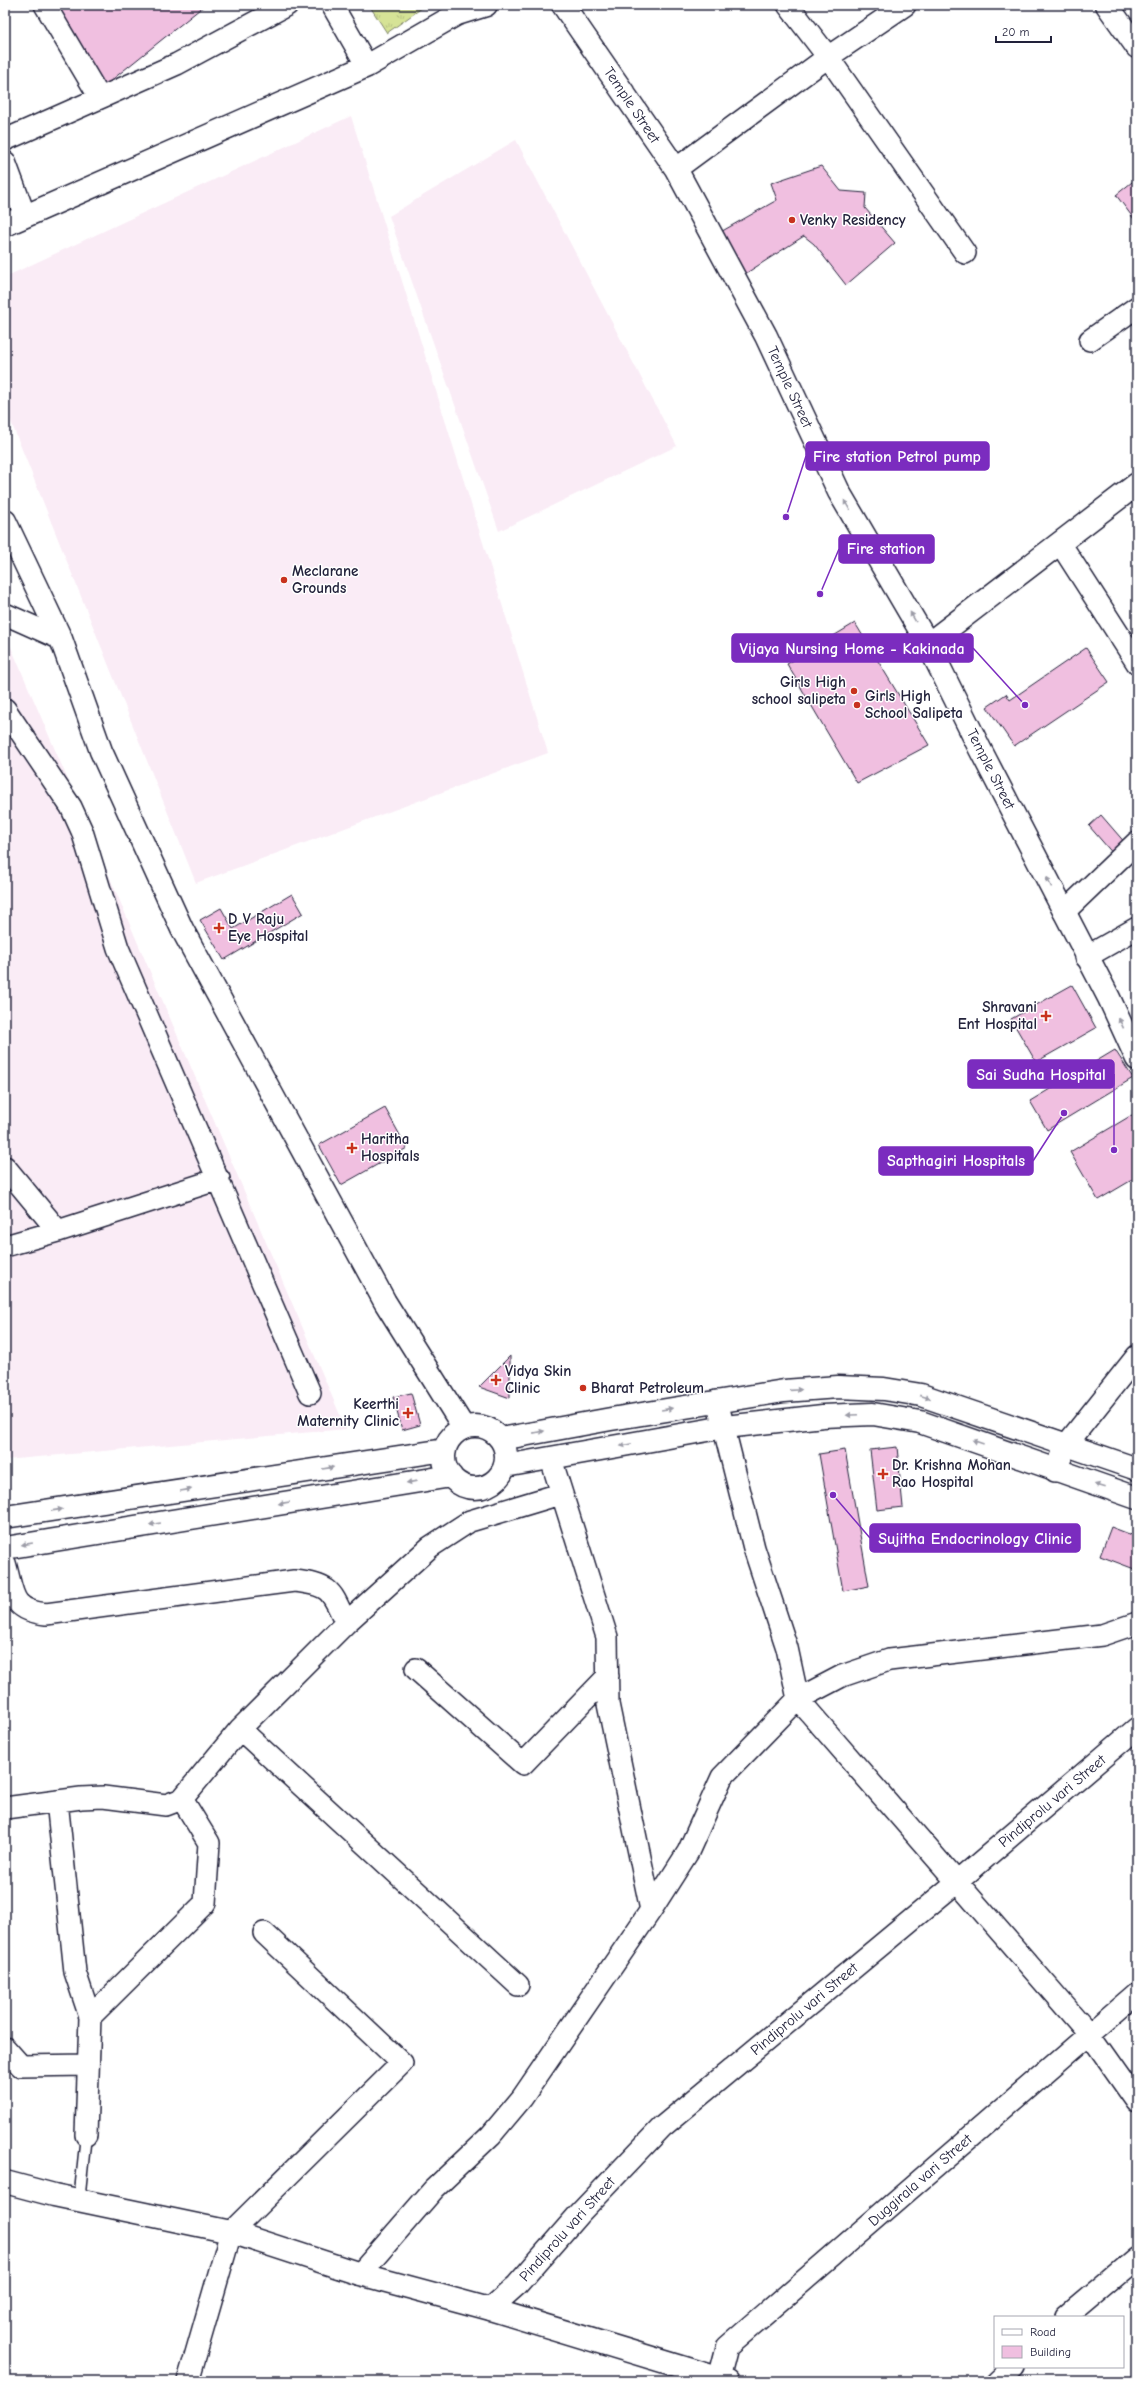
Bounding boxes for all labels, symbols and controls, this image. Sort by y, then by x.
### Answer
scale bar [996,18,1051,44]
text: 20 m [1002,25,1030,39]
street label: Temple Street [600,64,664,147]
place label: Venky Residency [800,211,906,229]
marker: Venky Residency [787,215,797,225]
street label: Temple Street [763,343,817,431]
callout: Fire station Petrol pump [806,442,989,470]
text: Fire station Petrol pump [813,448,981,466]
one-way arrow [843,500,851,510]
callout: Fire station [839,535,934,563]
text: Fire station [847,540,925,558]
place label: Meclarane Grounds [292,562,358,597]
marker: Meclarane Grounds [279,575,289,585]
one-way arrow [909,612,916,623]
callout: Vijaya Nursing Home - Kakinada [732,634,973,662]
text: Vijaya Nursing Home - Kakinada [739,640,965,658]
place label: Girls High school salipeta [752,673,846,708]
marker: Girls High school salipeta [849,686,859,696]
place label: Girls High School Salipeta [865,687,963,722]
marker: Girls High School Salipeta [852,700,862,710]
street label: Temple Street [963,726,1019,813]
one-way arrow [1046,877,1052,888]
place label: D V Raju Eye Hospital [228,910,308,945]
marker: D V Raju Eye Hospital [213,922,225,934]
place label: Shravani Ent Hospital [958,998,1037,1033]
marker: Shravani Ent Hospital [1040,1010,1052,1022]
one-way arrow [1118,1018,1124,1029]
callout: Sai Sudha Hospital [968,1060,1114,1088]
text: Sai Sudha Hospital [976,1066,1106,1084]
place label: Haritha Hospitals [361,1130,419,1165]
marker: Haritha Hospitals [346,1142,358,1154]
callout: Sapthagiri Hospitals [879,1147,1033,1175]
text: Sapthagiri Hospitals [887,1152,1025,1170]
place label: Vidya Skin Clinic [505,1362,571,1397]
marker: Vidya Skin Clinic [490,1374,502,1386]
place label: Bharat Petroleum [591,1379,704,1397]
marker: Bharat Petroleum [578,1383,588,1393]
one-way arrow [790,1386,802,1393]
one-way arrow [919,1394,931,1400]
place label: Keerthi Maternity Clinic [297,1395,399,1430]
one-way arrow [661,1406,673,1412]
marker: Keerthi Maternity Clinic [402,1407,414,1419]
one-way arrow [845,1412,858,1418]
one-way arrow [533,1429,545,1435]
one-way arrow [971,1439,983,1445]
one-way arrow [620,1443,632,1449]
place label: Dr. Krishna Mohan Rao Hospital [892,1456,1011,1491]
one-way arrow [322,1465,334,1471]
marker: Dr. Krishna Mohan Rao Hospital [877,1468,889,1480]
one-way arrow [406,1480,418,1486]
one-way arrow [1094,1483,1106,1489]
one-way arrow [180,1487,192,1493]
one-way arrow [278,1500,290,1506]
one-way arrow [51,1507,64,1513]
one-way arrow [149,1521,161,1527]
callout: Sujitha Endocrinology Clinic [870,1524,1080,1552]
text: Sujitha Endocrinology Clinic [878,1530,1072,1548]
one-way arrow [21,1541,33,1547]
street label: Pindiprolu vari Street [995,1750,1110,1851]
street label: Pindiprolu vari Street [747,1958,862,2059]
street label: Duggirala vari Street [864,2130,976,2230]
street label: Pindiprolu vari Street [515,2172,619,2285]
legend [994,2316,1124,2368]
text: Road [1030,2325,1056,2339]
text: Building [1030,2345,1071,2359]

